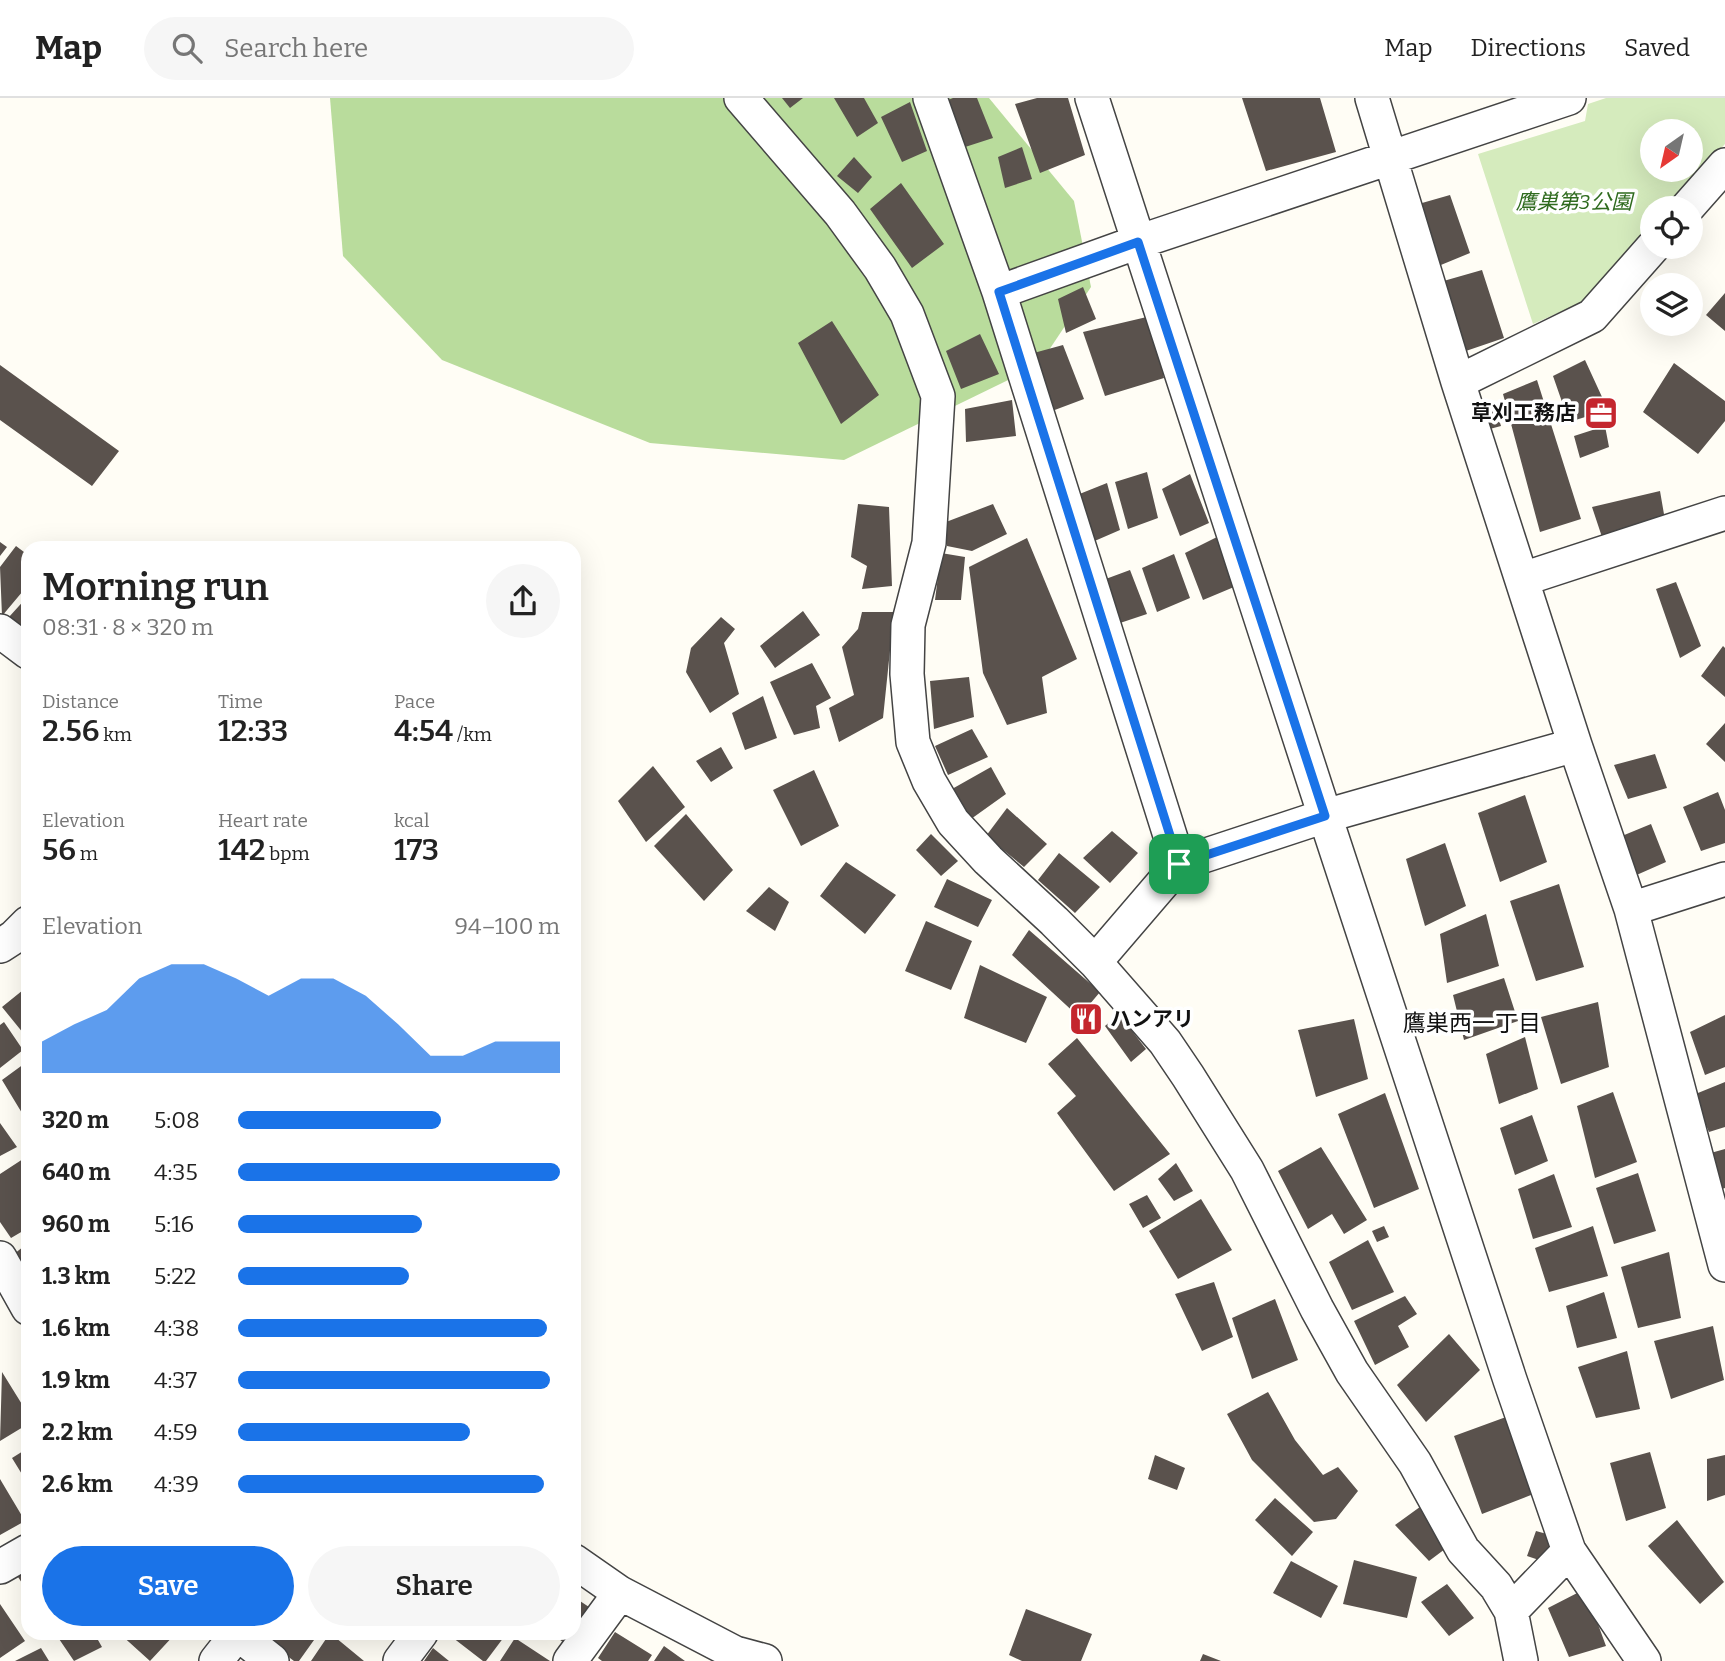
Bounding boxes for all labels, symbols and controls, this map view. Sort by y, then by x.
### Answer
search box [144,17,634,80]
text: Map [35,28,102,68]
icon: search [168,29,206,67]
text: Search here [224,33,368,64]
text: Map [1384,34,1433,62]
text: Directions [1471,34,1586,62]
text: Saved [1624,34,1690,62]
north arrow [1640,119,1703,182]
map controls [1640,119,1703,336]
park label: 鷹巣第3公園 [1516,189,1635,215]
button: locate [1640,196,1703,259]
button: layers [1640,273,1703,336]
office icon: 草刈工務店 [1582,394,1620,432]
place label: 草刈工務店 [1471,400,1576,426]
text: Morning run [42,564,269,610]
button: share [486,564,560,638]
text: 08:31 · 8 × 320 m [42,613,214,641]
text: Distance [42,690,119,713]
text: Time [218,690,263,713]
text: Pace [394,690,435,713]
text: 2.56 [42,713,99,749]
text: 12:33 [218,713,288,749]
text: 4:54 [394,713,453,749]
text: km [99,723,132,746]
text: /km [453,723,492,746]
text: Elevation [42,809,125,832]
text: Heart rate [218,809,308,832]
text: kcal [394,809,429,832]
text: 56 [42,832,76,868]
text: 142 [218,832,265,868]
text: 173 [394,832,439,868]
pin [1149,834,1209,894]
text: m [76,842,98,865]
text: bpm [265,842,310,865]
icon: arrive [1160,845,1198,883]
text: Elevation [42,912,142,940]
text: 94–100 m [455,912,560,940]
restaurant icon: ハンアリ [1067,1000,1105,1038]
place label: ハンアリ [1110,1006,1194,1032]
district label: 鷹巣西一丁目 [1403,1009,1541,1037]
text: 320 m [42,1106,109,1134]
text: 5:08 [154,1106,200,1134]
text: 640 m [42,1158,110,1186]
text: 4:35 [154,1158,198,1186]
text: 960 m [42,1210,110,1238]
text: 5:16 [154,1210,194,1238]
text: 1.3 km [42,1262,110,1290]
text: 5:22 [154,1262,196,1290]
text: 1.6 km [42,1314,110,1342]
text: 4:38 [154,1314,199,1342]
text: 1.9 km [42,1366,110,1394]
text: 4:37 [154,1366,197,1394]
text: 2.2 km [42,1418,113,1446]
text: 4:59 [154,1418,198,1446]
text: 2.6 km [42,1470,113,1498]
text: 4:39 [154,1470,199,1498]
button: Save [42,1546,294,1626]
button: Share [308,1546,560,1626]

